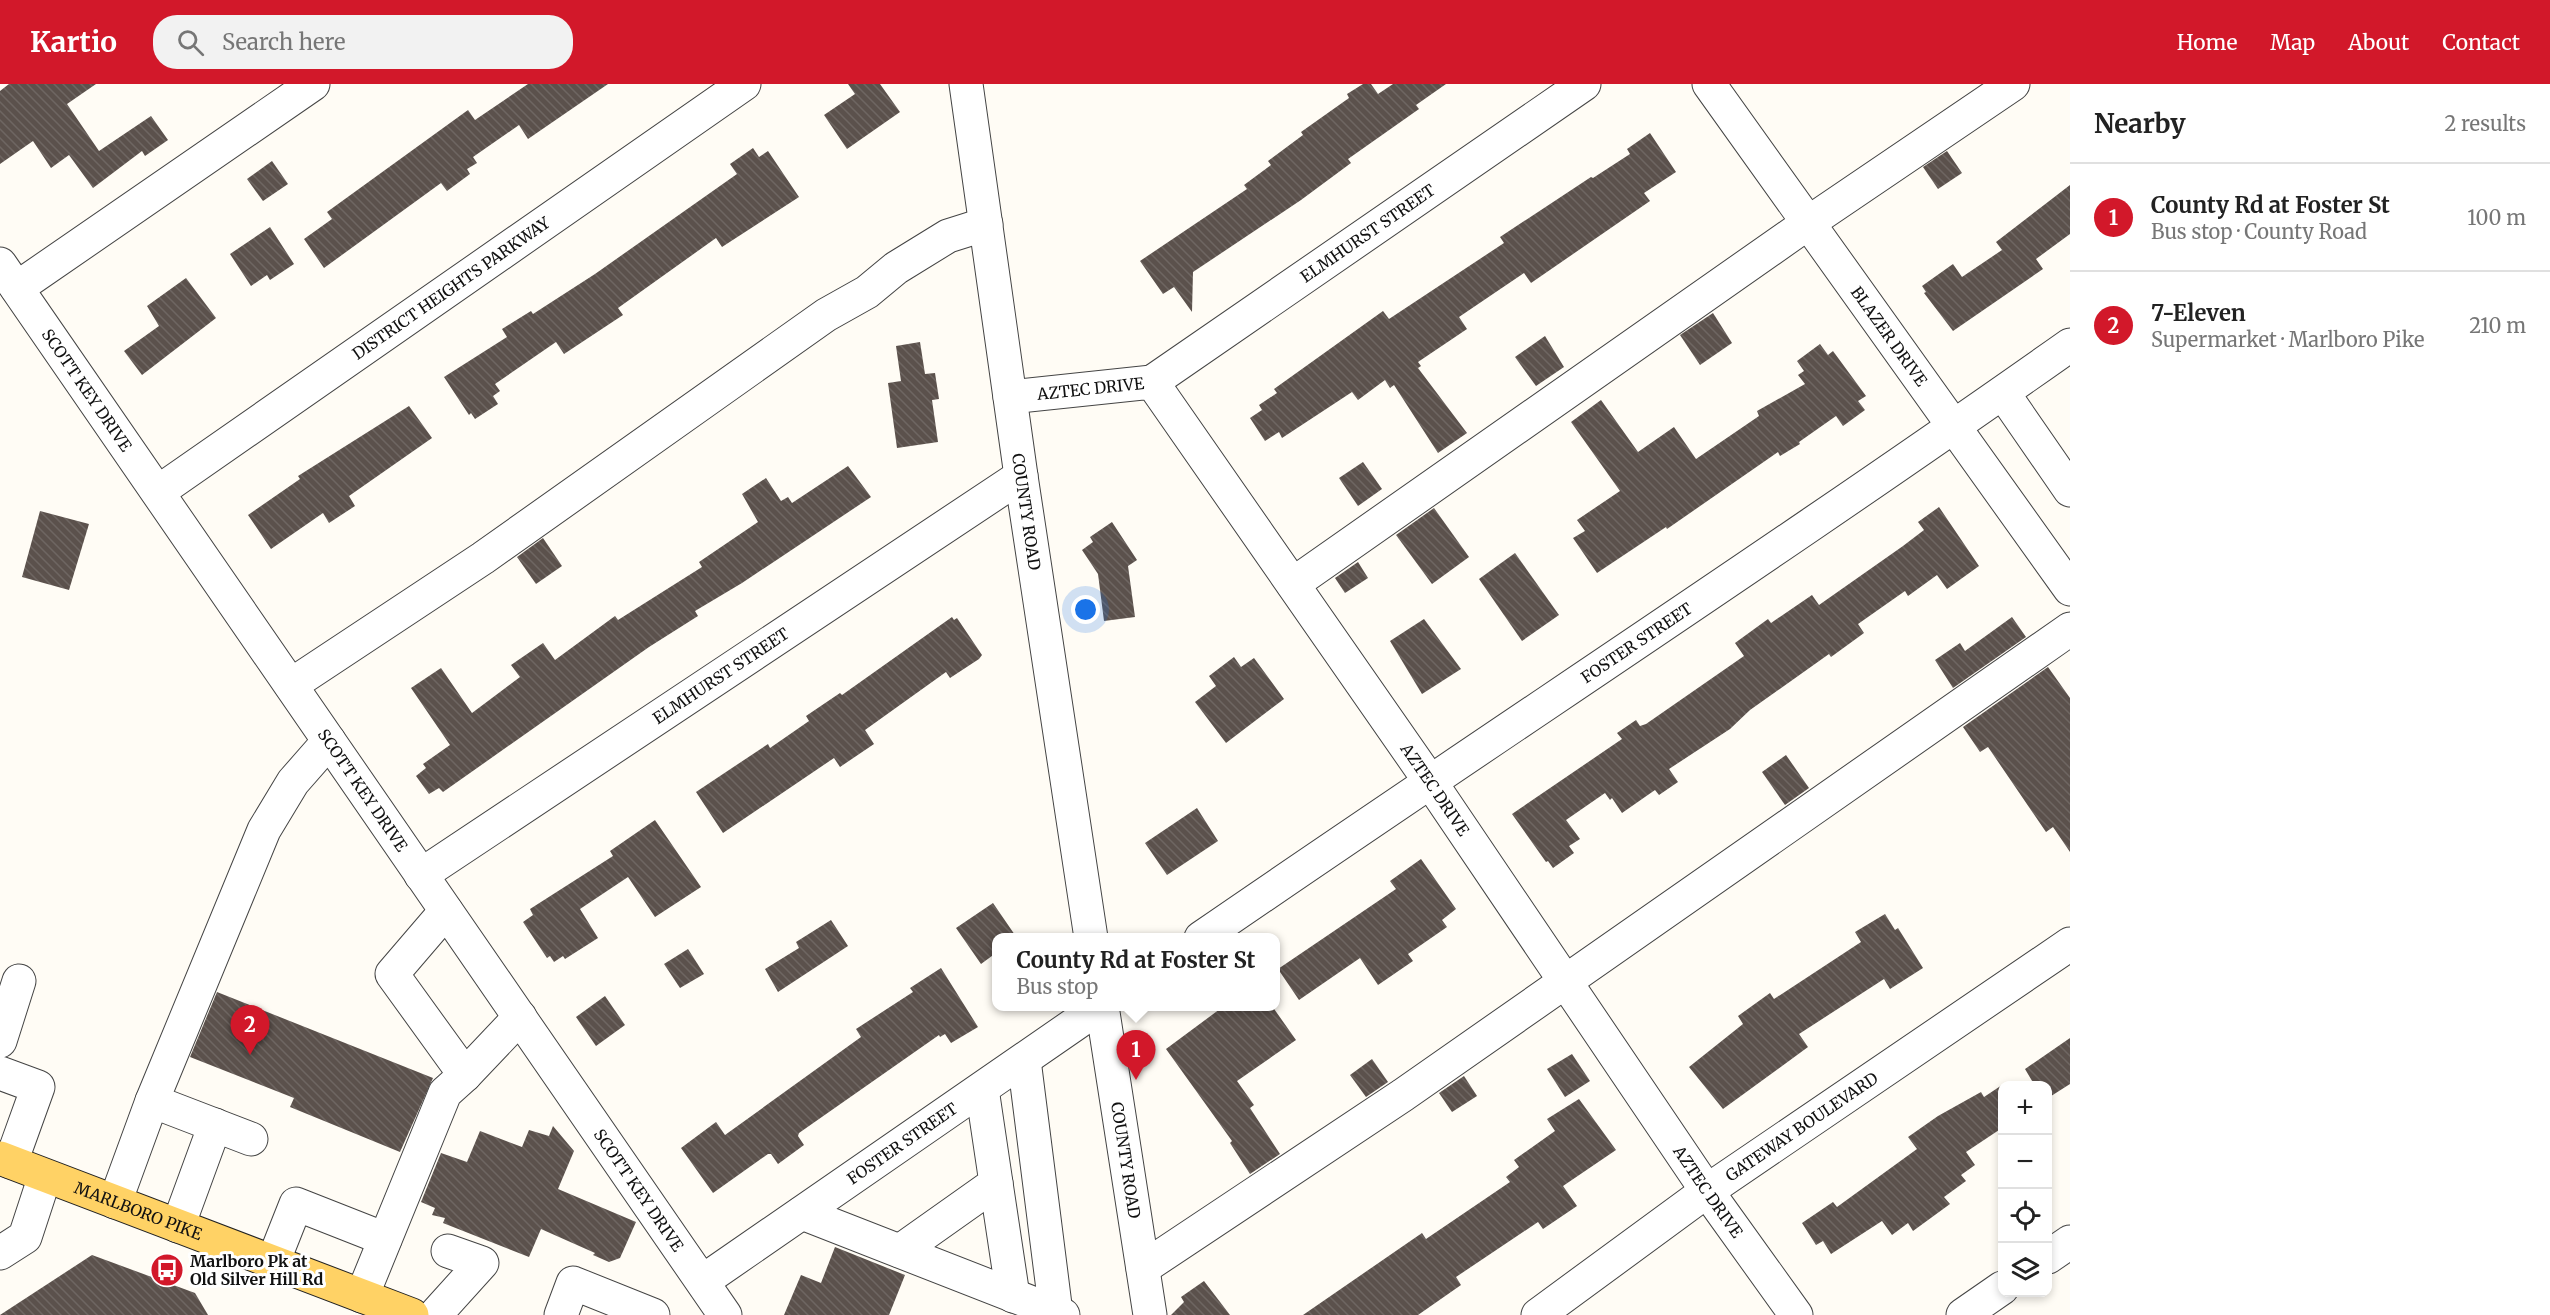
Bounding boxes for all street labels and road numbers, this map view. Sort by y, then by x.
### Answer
street label: ELMHURST STREET [1297,180,1439,287]
street label: DISTRICT HEIGHTS PARKWAY [348,212,554,364]
street label: BLAZER DRIVE [1847,282,1932,391]
street label: SCOTT KEY DRIVE [38,325,137,456]
street label: AZTEC DRIVE [1035,373,1146,404]
street label: COUNTY ROAD [1008,452,1045,571]
street label: FOSTER STREET [1577,598,1696,687]
street label: ELMHURST STREET [649,623,793,728]
street label: SCOTT KEY DRIVE [314,725,413,856]
street label: AZTEC DRIVE [1396,739,1474,840]
street label: GATEWAY BOULEVARD [1721,1068,1882,1186]
street label: FOSTER STREET [843,1098,961,1189]
street label: COUNTY ROAD [1107,1100,1145,1220]
street label: SCOTT KEY DRIVE [590,1125,688,1256]
street label: AZTEC DRIVE [1669,1141,1748,1242]
street label: MARLBORO PIKE [72,1177,206,1244]

